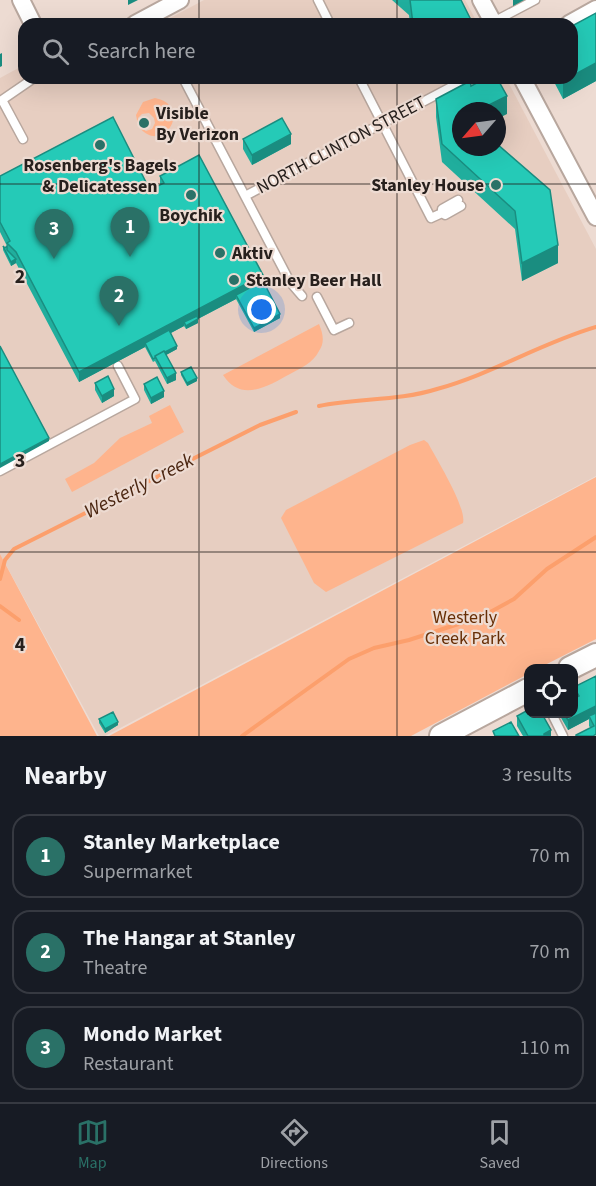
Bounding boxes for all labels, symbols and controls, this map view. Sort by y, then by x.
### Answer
search box [18,18,578,84]
icon: search [39,35,72,68]
text: Search here [87,35,195,67]
street label: NORTH CLINTON STREET [252,90,430,200]
place label: Visible By Verizon [155,101,239,147]
north arrow [452,102,506,156]
marker: Visible By Verizon [137,116,151,130]
marker: Rosenberg's Bagels & Delicatessen [93,138,107,152]
place label: Rosenberg's Bagels & Delicatessen [23,153,177,199]
place label: Stanley House [371,173,484,198]
marker: Stanley House [489,178,503,192]
marker: Boychik [184,188,198,202]
place label: Boychik [159,203,223,228]
pin: 1 [110,208,150,257]
pin: 3 [34,210,74,259]
place label: Aktiv [231,241,273,266]
marker: Aktiv [213,246,227,260]
text: 2 [15,263,25,291]
place label: Stanley Beer Hall [246,268,381,293]
marker: Stanley Beer Hall [227,273,241,287]
pin: 2 [100,276,138,326]
your location [247,295,276,324]
water label: Westerly Creek [79,446,199,526]
text: 3 [15,447,25,475]
park label: Westerly Creek Park [425,605,505,651]
text: 4 [15,631,26,659]
map controls [524,664,578,718]
button: locate [524,664,578,718]
text: Nearby [24,757,107,794]
text: 3 results [502,761,572,789]
text: Stanley Marketplace [83,826,280,858]
text: 1 [40,842,51,870]
text: 70 m [530,842,570,870]
text: Supermarket [83,858,192,886]
text: The Hangar at Stanley [83,922,296,954]
text: 2 [40,938,51,966]
text: 70 m [530,938,570,966]
text: Theatre [83,954,147,982]
text: Mondo Market [83,1018,222,1050]
text: 3 [40,1034,51,1062]
text: 110 m [520,1034,570,1062]
text: Restaurant [83,1050,174,1078]
tab: Map [76,1116,109,1174]
tab: Directions [260,1116,328,1174]
tab: Saved [479,1116,520,1174]

